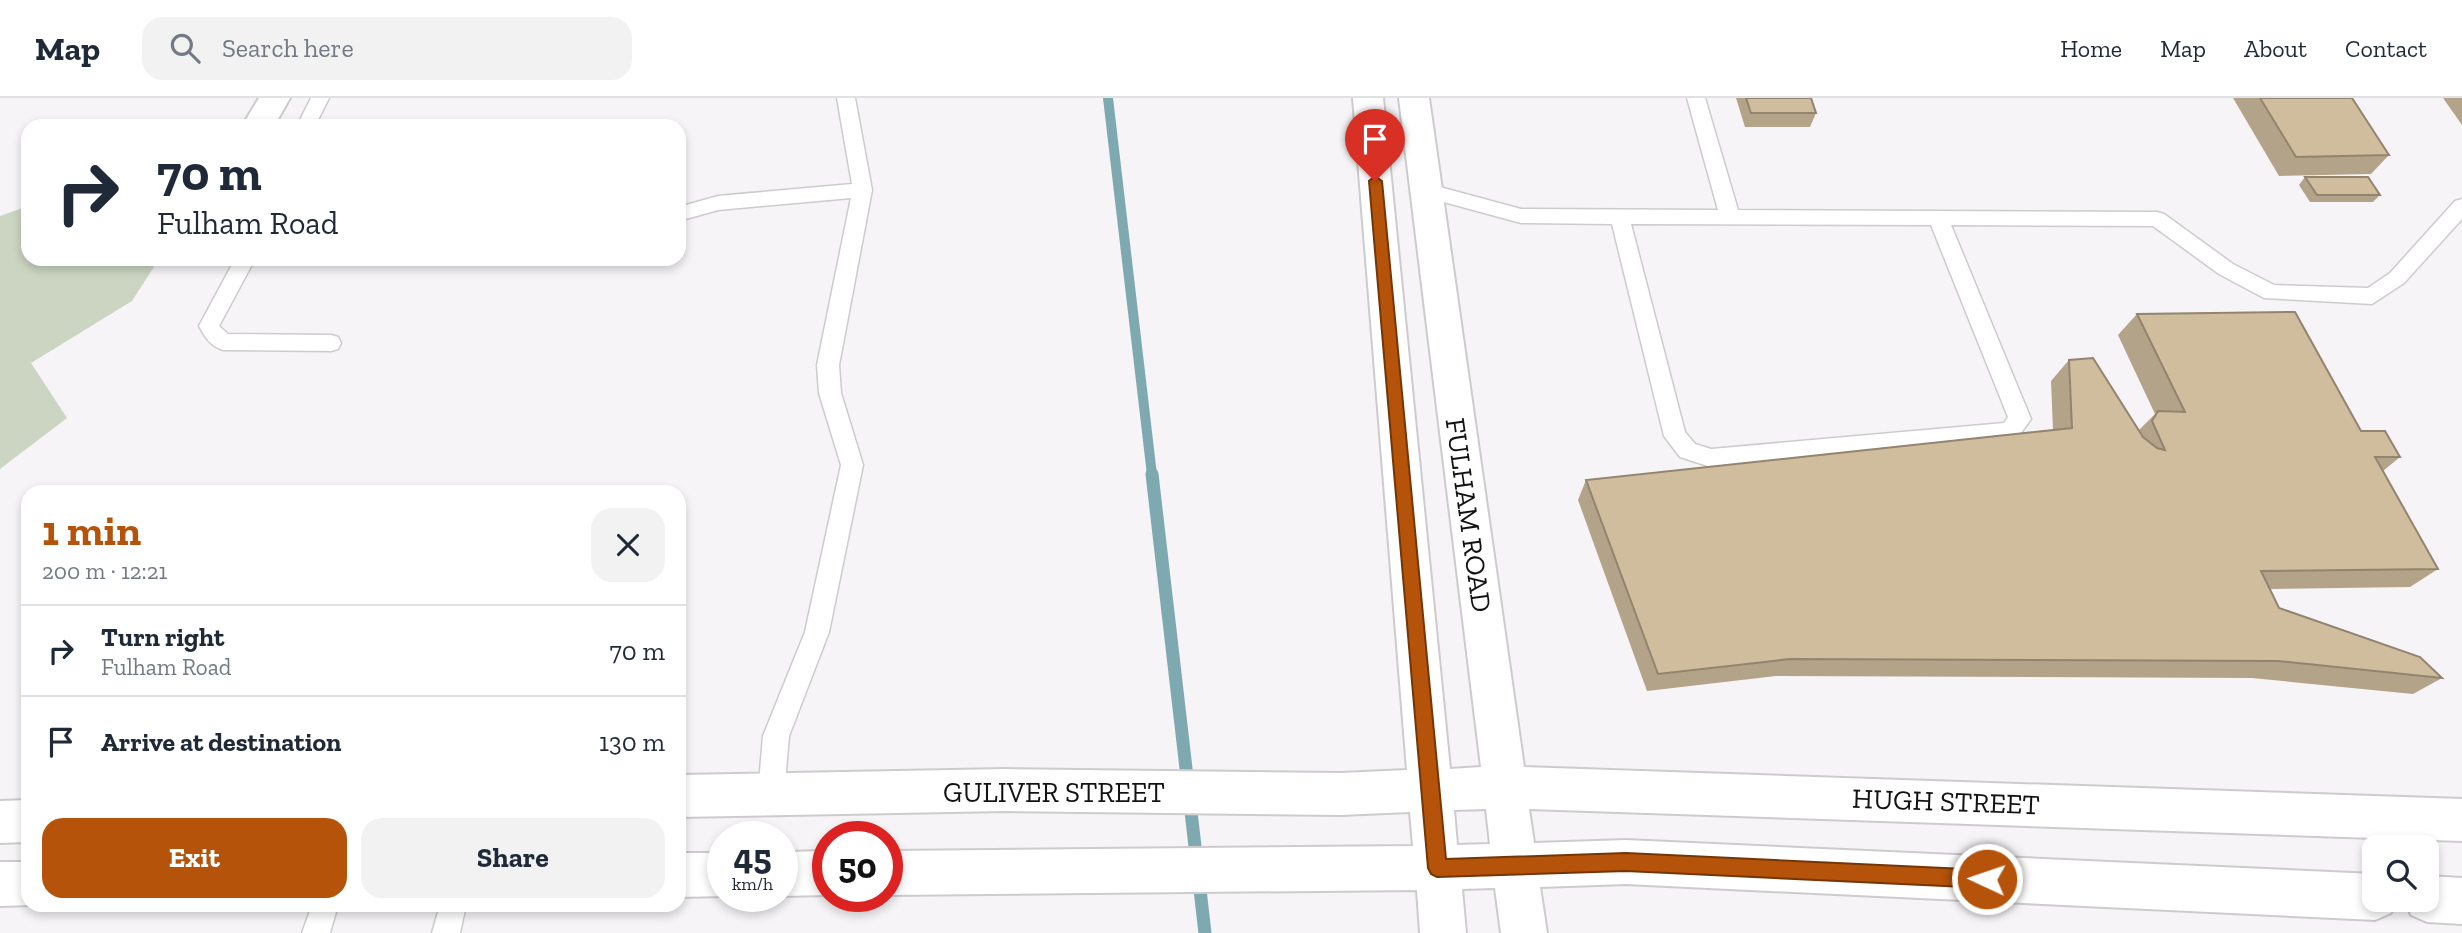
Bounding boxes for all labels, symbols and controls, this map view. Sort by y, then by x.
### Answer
search box [142,17,632,80]
text: Map [35,29,100,68]
icon: search [166,29,204,67]
text: Search here [222,32,354,64]
text: Home [2060,34,2122,63]
text: Map [2160,34,2206,63]
text: About [2244,34,2307,63]
text: Contact [2345,34,2427,63]
pin [1345,109,1405,181]
icon: arrive [1356,120,1394,158]
text: 70 m [157,144,262,203]
icon: right [42,147,133,238]
text: Fulham Road [157,204,338,242]
street label: FULHAM ROAD [1439,416,1498,614]
text: 1 min [42,505,141,556]
button: close [591,508,665,582]
text: 200 m · 12:21 [42,557,167,585]
text: Turn right [101,621,224,653]
icon: right [42,632,80,670]
text: 70 m [609,635,665,667]
text: Fulham Road [101,653,231,681]
icon: arrive [42,723,80,761]
text: Arrive at destination [101,726,341,758]
text: 130 m [599,726,665,758]
street label: GULIVER STREET [943,776,1165,809]
street label: HUGH STREET [1852,782,2040,821]
button: Exit [42,818,347,898]
button: Share [361,818,665,898]
speed limit sign: 50 [812,821,903,912]
map controls [2362,835,2439,912]
button: search [2362,835,2439,912]
text: 45 [733,836,772,878]
position arrow [1950,842,2024,916]
text: km/h [732,873,773,895]

